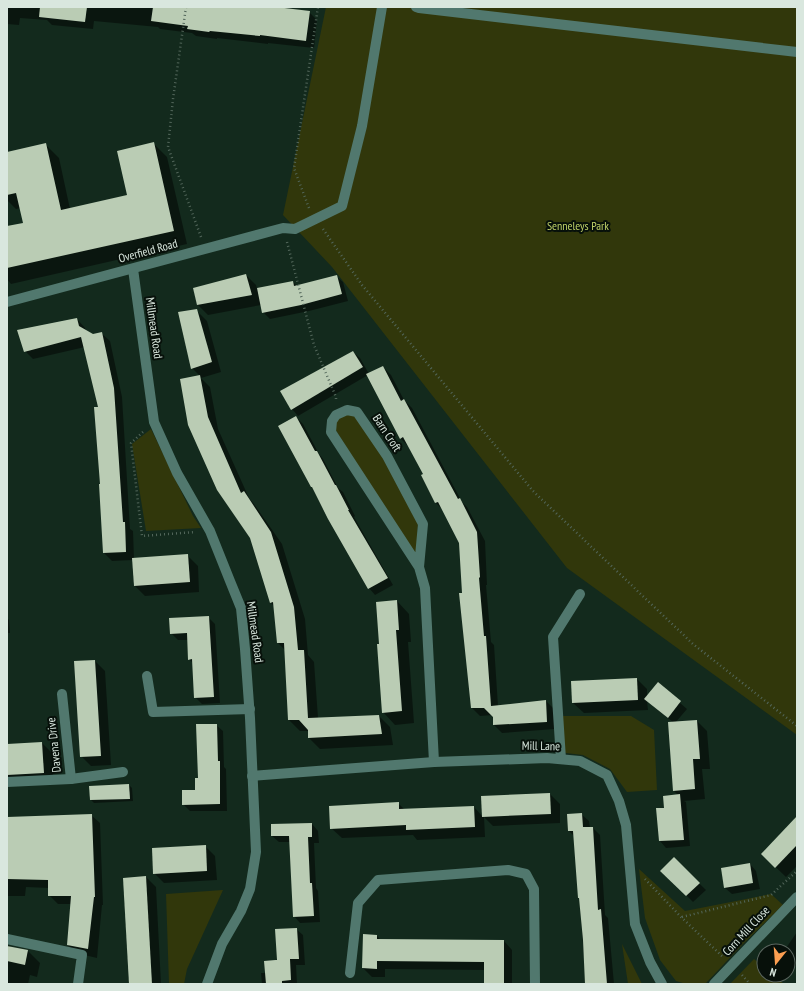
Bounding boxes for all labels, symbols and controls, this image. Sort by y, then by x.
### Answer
park label: Senneleys Park [547,218,609,233]
street label: Overfield Road [117,235,179,266]
street label: Millmead Road [143,296,166,359]
street label: Barn Croft [370,411,405,455]
street label: Millmead Road [244,600,267,663]
street label: Davena Drive [43,717,64,773]
street label: Mill Lane [522,738,560,753]
street label: Corn Mill Close [719,903,772,959]
north arrow [756,943,796,983]
text: N [768,965,778,980]

